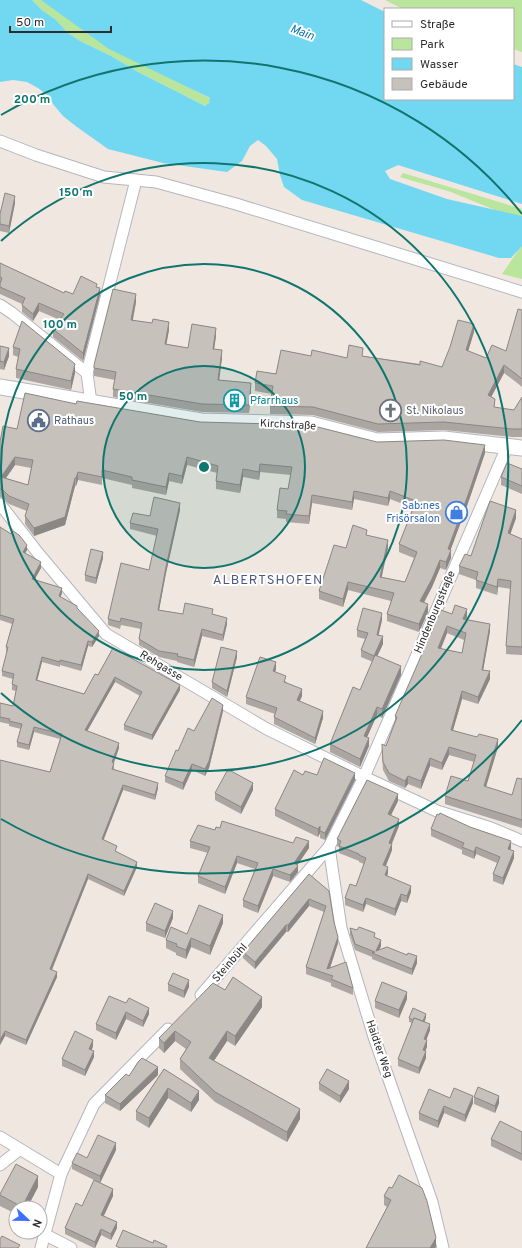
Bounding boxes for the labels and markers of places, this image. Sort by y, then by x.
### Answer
building icon: Pfarrhaus [221,388,247,414]
place label: Pfarrhaus [250,394,298,408]
church icon: St. Nikolaus [377,398,403,424]
place label: St. Nikolaus [406,404,464,418]
public building icon: Rathaus [26,408,52,434]
place label: Rathaus [54,414,94,428]
centre of rings [197,460,211,474]
place label: Sab:nes Frisörsalon [386,499,440,526]
shop icon: Sab:nes Frisörsalon [443,499,469,525]

